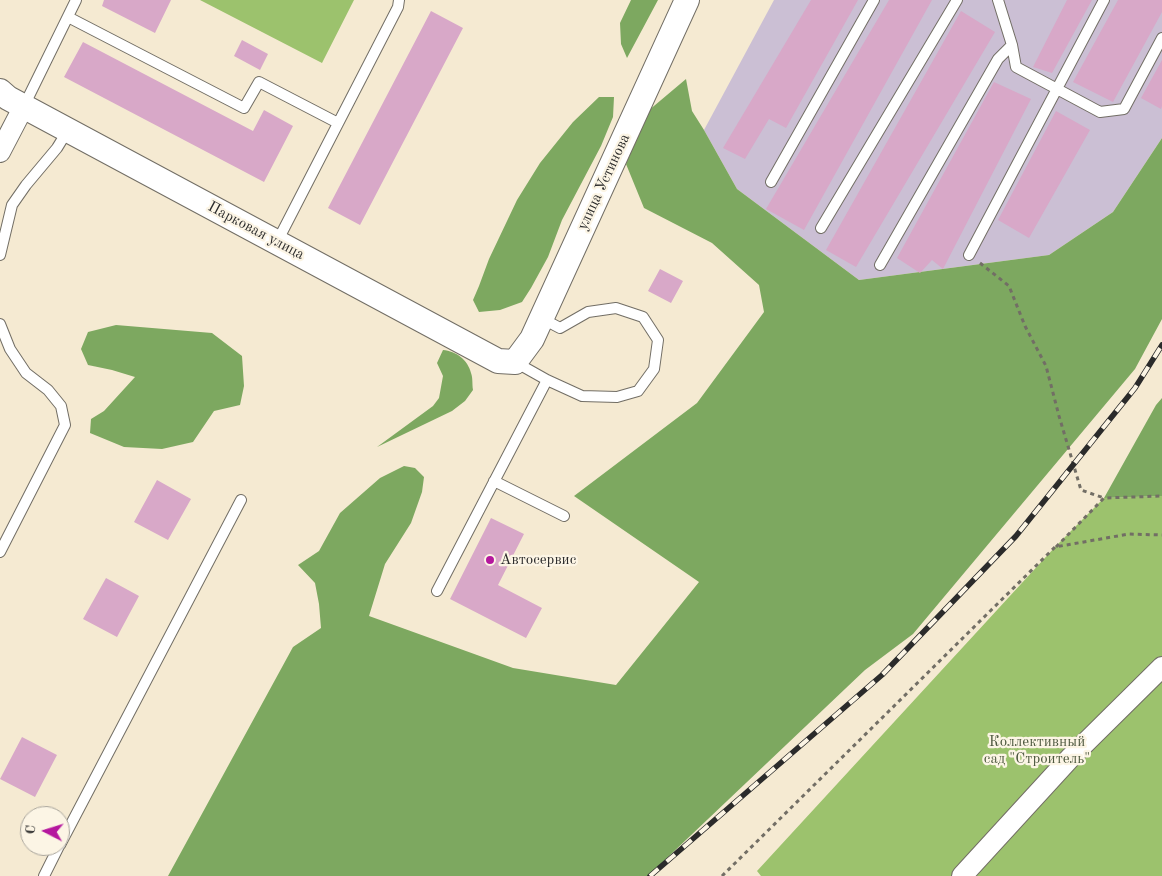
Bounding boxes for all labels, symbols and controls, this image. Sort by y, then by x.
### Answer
street label: улица Устинова [574,131,634,233]
street label: Парковая улица [205,198,307,264]
place label: Автосервис [500,551,576,569]
marker: Автосервис [484,554,496,566]
park label: Коллективный сад "Строитель" [984,733,1090,768]
north arrow [20,806,70,856]
text: С [24,825,38,835]

